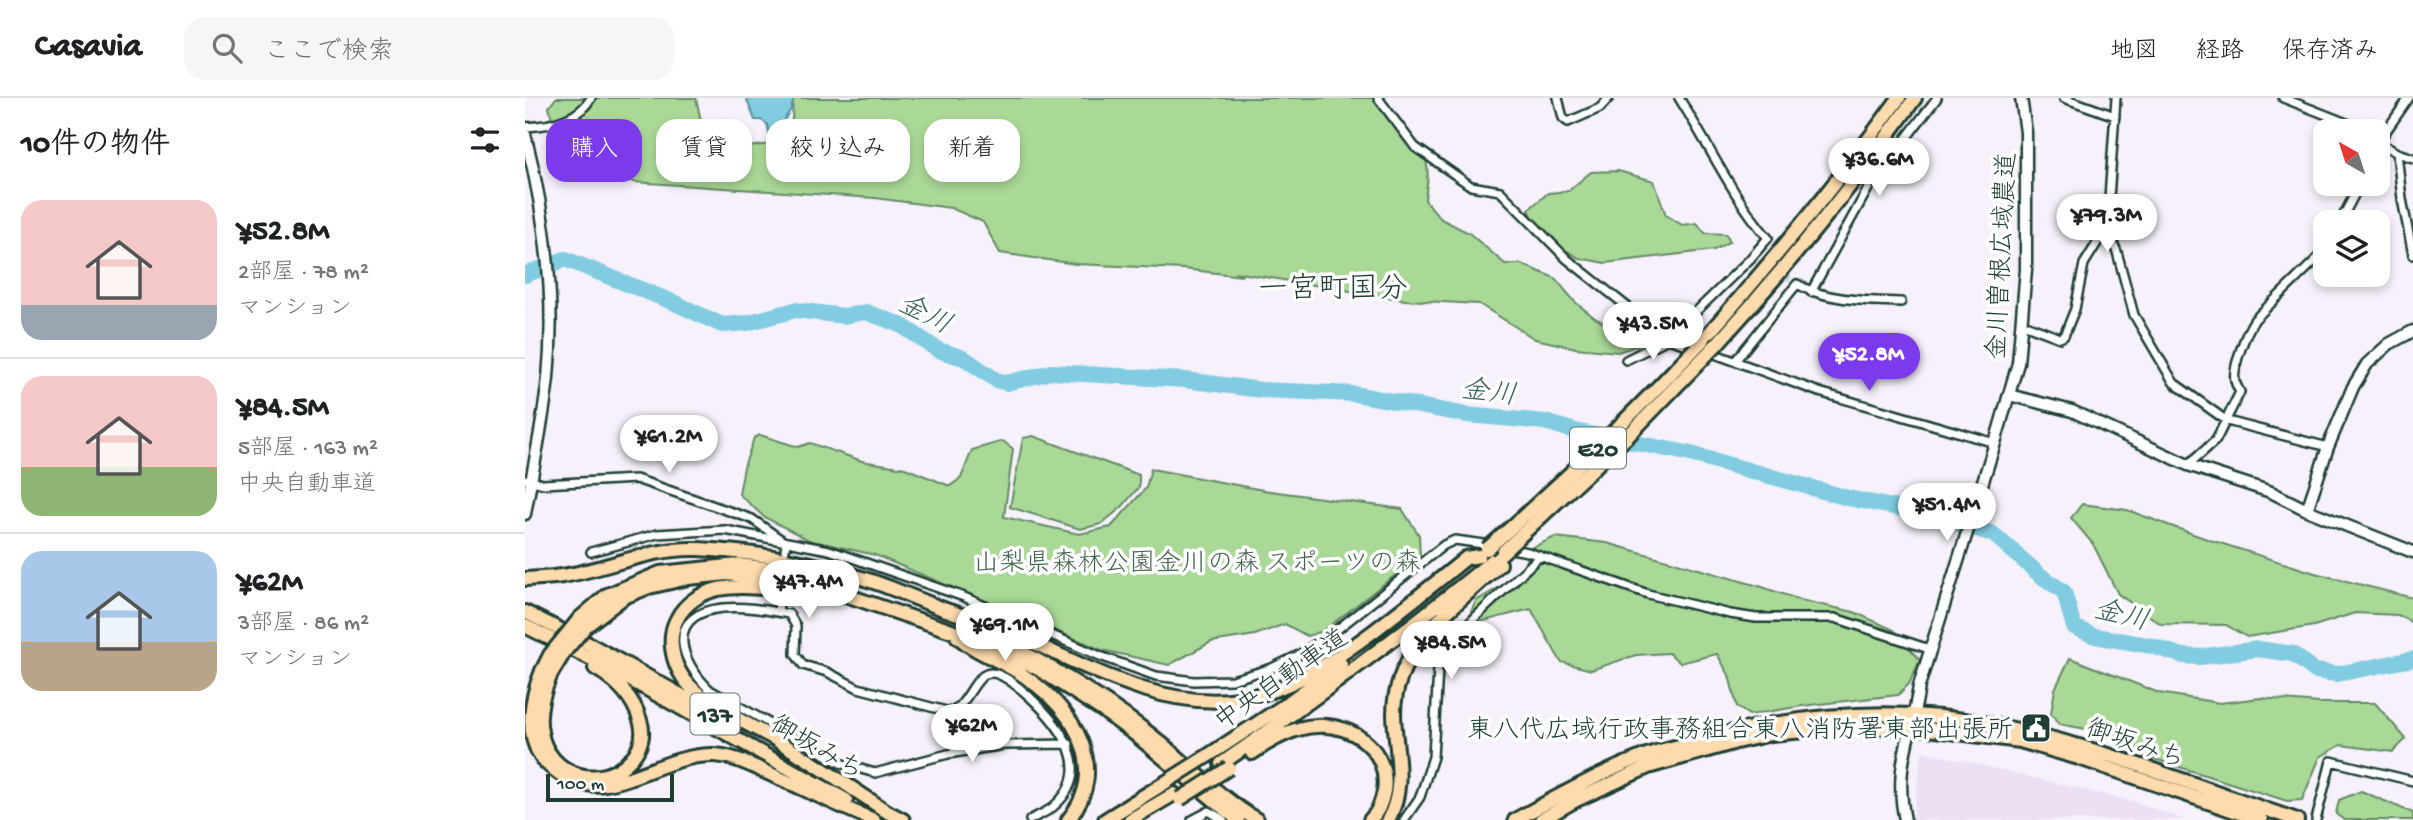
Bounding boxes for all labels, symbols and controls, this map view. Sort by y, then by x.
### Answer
search box [184,17,674,80]
text: Casavia [35,29,142,67]
icon: search [208,29,246,67]
text: ここで検索 [264,38,394,69]
text: 地図 [2110,38,2158,67]
text: 経路 [2196,38,2244,67]
text: 保存済み [2282,38,2378,67]
chip: 購入 [546,119,642,182]
chip: 賃貸 [656,119,752,182]
chip: 絞り込み [766,119,910,182]
chip: 新着 [924,119,1020,182]
north arrow [2313,119,2391,196]
map controls [2313,119,2390,287]
icon: filters [466,121,504,159]
text: 10件の物件 [21,129,170,164]
pin: ¥36.6M [1822,139,1936,198]
text: ¥36.6M [1844,147,1914,174]
street label: 金川曽根広域農道 [1982,151,2025,361]
pin: ¥79.3M [2050,194,2164,254]
text: ¥79.3M [2072,203,2142,230]
button: layers [2313,210,2390,287]
text: ¥52.8M [238,216,329,251]
icon: home [77,228,161,312]
text: 2部屋 · 78 m² [238,260,369,287]
district label: 一宮町国分 [1258,272,1408,309]
water label: 金川 [892,288,957,343]
text: マンション [238,296,352,323]
pin: ¥43.5M [1596,302,1710,362]
text: ¥43.5M [1619,311,1687,338]
pin: ¥52.8M [1812,334,1926,393]
text: ¥52.8M [1834,342,1904,369]
water label: 金川 [1459,374,1518,414]
text: ¥84.5M [238,392,329,427]
icon: home [77,404,161,488]
pin: ¥61.2M [612,416,726,475]
text: ¥61.2M [636,424,702,451]
road number: E20 [1570,428,1626,468]
text: 5部屋 · 163 m² [238,436,378,463]
text: 中央自動車道 [238,472,376,499]
pin: ¥51.4M [1890,484,2004,543]
text: ¥51.4M [1914,492,1980,519]
park label: 山梨県森林公園金川の森 スポーツの森 [973,548,1421,581]
pin: ¥47.4M [752,560,866,620]
text: ¥62M [238,567,303,602]
text: ¥47.4M [775,569,843,596]
icon: home [77,579,161,663]
water label: 金川 [2090,594,2152,640]
pin: ¥69.1M [948,603,1062,663]
text: 3部屋 · 86 m² [238,611,369,638]
text: ¥69.1M [972,612,1038,639]
pin: ¥84.5M [1394,622,1508,681]
street label: 中央自動車道 [1209,623,1355,739]
text: ¥84.5M [1416,630,1486,657]
text: マンション [238,647,352,674]
road number: 137 [691,694,739,734]
pin: ¥62M [931,704,1013,764]
street label: 御坂みち [763,710,869,789]
public building icon: 東八代広域行政事務組合東八消防署東部出張所 [2019,711,2053,745]
text: ¥62M [947,713,997,740]
street label: 御坂みち [2081,714,2189,778]
place label: 東八代広域行政事務組合東八消防署東部出張所 [1467,715,2013,748]
scale bar [546,771,674,803]
text: 100 m [557,774,604,797]

